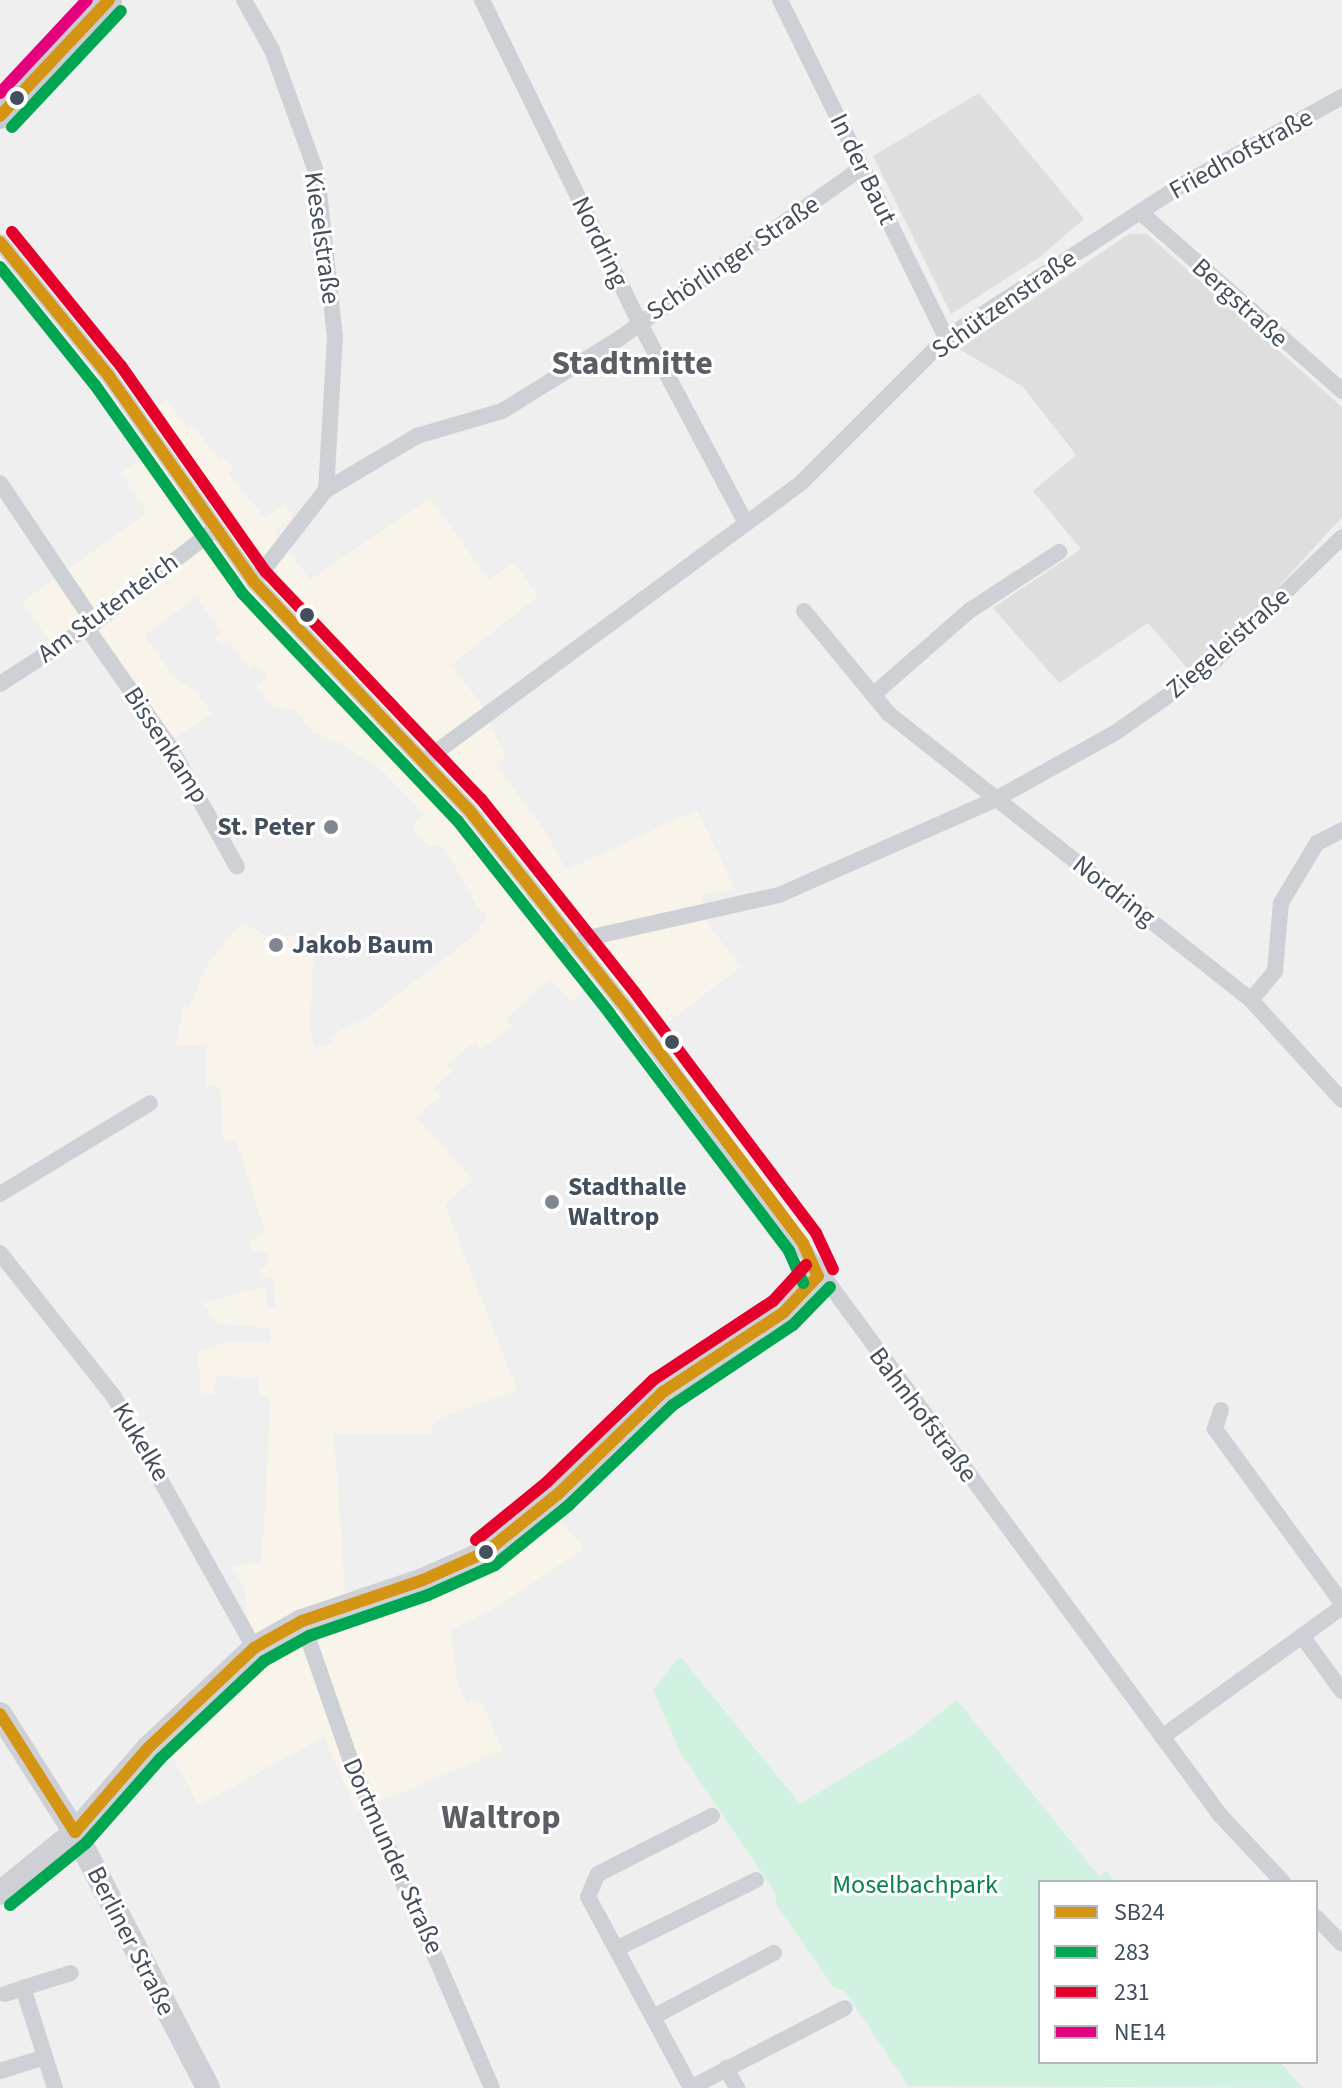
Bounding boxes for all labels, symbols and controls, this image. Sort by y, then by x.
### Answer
unlabelled marker [9,90,25,106]
street label: Friedhofstraße [1164,102,1318,206]
street label: In der Baut [823,109,903,229]
street label: Kieselstraße [297,170,347,306]
street label: Schörlinger Straße [641,189,825,327]
street label: Nordring [565,192,635,292]
street label: Schützenstraße [926,243,1082,365]
street label: Bergstraße [1185,252,1295,354]
district label: Stadtmitte [551,344,713,384]
street label: Am Stutenteich [32,546,184,670]
street label: Ziegeleistraße [1160,581,1296,705]
unlabelled marker [299,607,315,623]
street label: Bissenkamp [117,681,215,809]
place label: St. Peter [217,811,315,843]
marker: St. Peter [322,818,340,836]
street label: Nordring [1066,849,1162,933]
place label: Jakob Baum [292,929,433,961]
marker: Jakob Baum [267,936,285,954]
unlabelled marker [664,1034,680,1050]
place label: Stadthalle Waltrop [568,1171,687,1232]
marker: Stadthalle Waltrop [543,1193,561,1211]
street label: Bahnhofstraße [862,1341,984,1489]
street label: Kukelke [105,1397,177,1487]
unlabelled marker [478,1544,494,1560]
street label: Dortmunder Straße [336,1753,450,1959]
district label: Waltrop [441,1798,561,1838]
street label: Berliner Straße [80,1861,182,2021]
park label: Moselbachpark [832,1869,998,1901]
legend [1038,1880,1318,2064]
text: SB24 [1114,1895,1165,1930]
text: 283 [1114,1935,1150,1970]
text: 231 [1114,1975,1150,2010]
text: NE14 [1114,2015,1166,2050]

